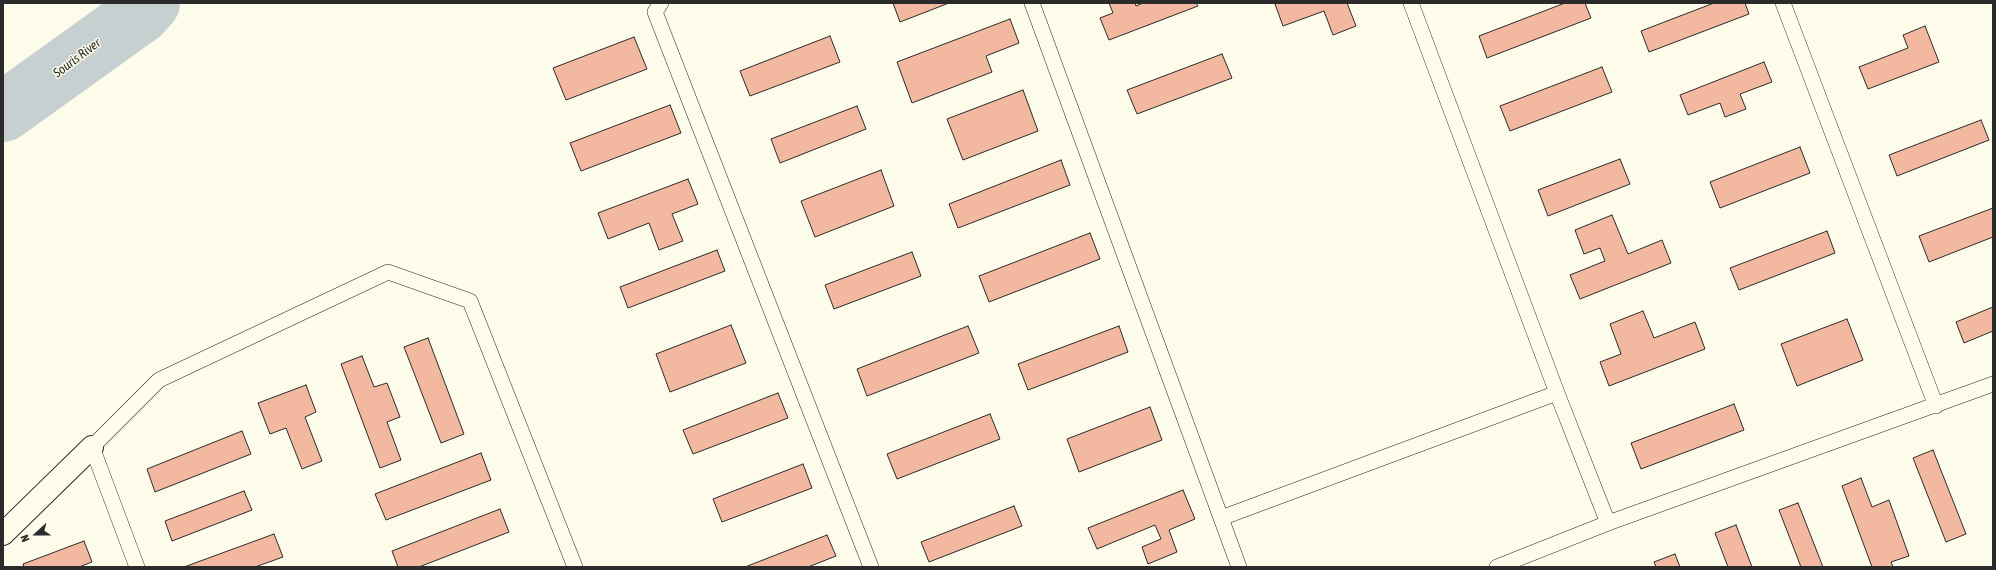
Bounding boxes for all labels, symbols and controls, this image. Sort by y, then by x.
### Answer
water label: Souris River [50,35,104,81]
north arrow [16,514,56,554]
text: N [18,533,32,543]

